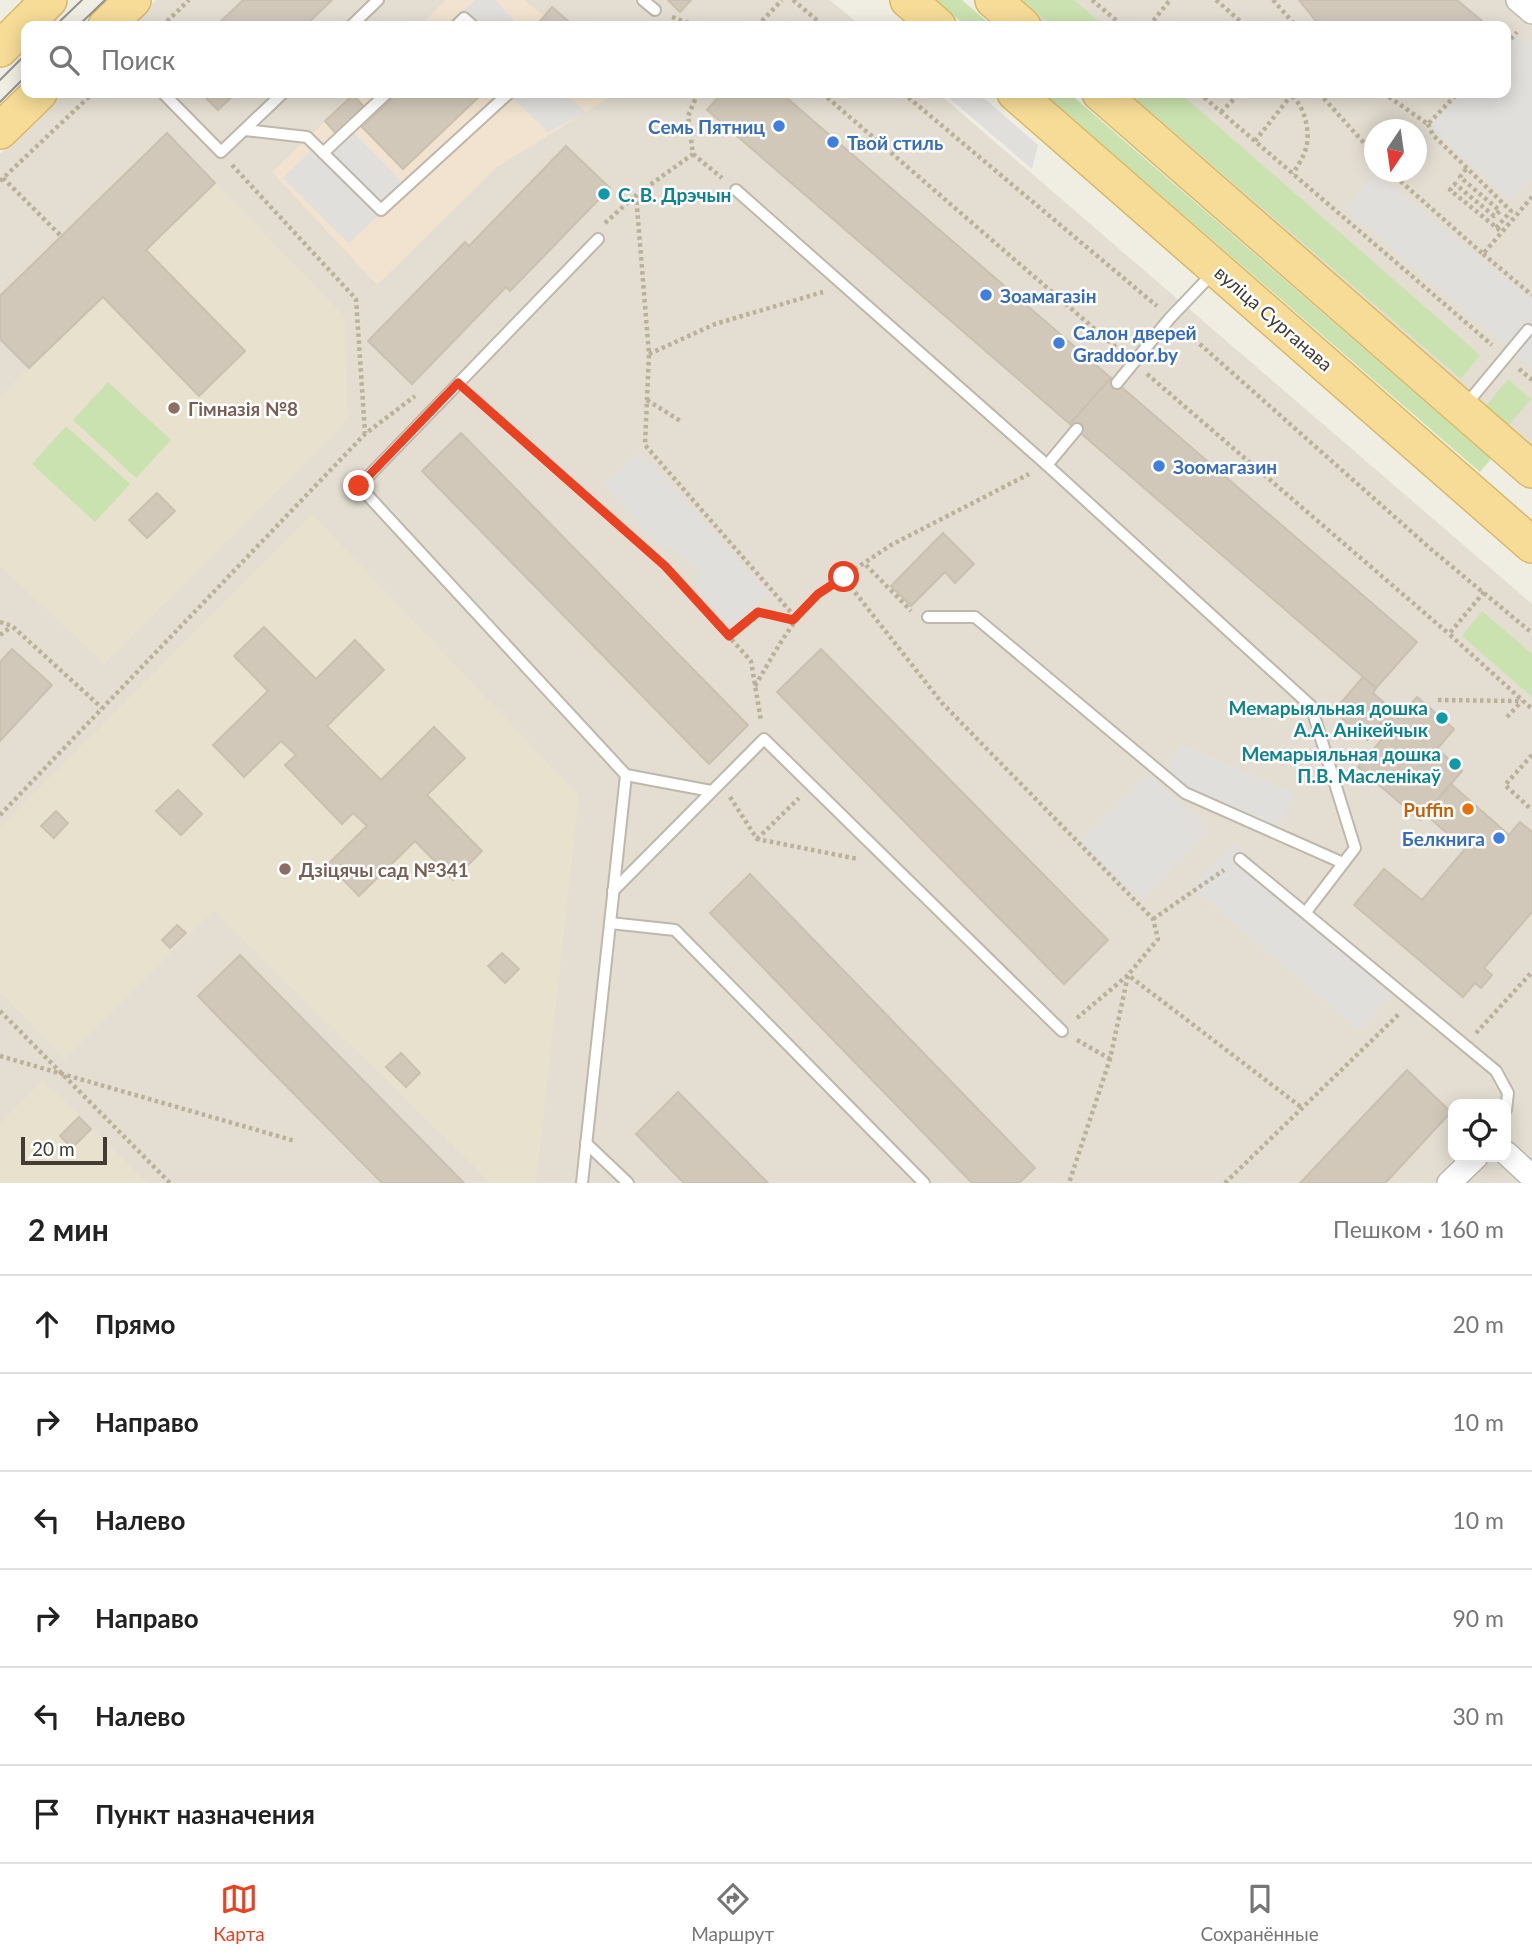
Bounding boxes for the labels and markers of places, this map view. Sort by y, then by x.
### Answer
place label: Семь Пятниц [648,115,765,138]
marker: Семь Пятниц [771,118,787,134]
place label: Твой стиль [847,131,943,154]
marker: Твой стиль [825,134,841,150]
place label: С. В. Дрэчын [618,183,731,206]
marker: С. В. Дрэчын [596,186,612,202]
place label: Зоамагазін [1000,284,1097,307]
marker: Зоамагазін [978,287,994,303]
place label: Салон дверей Graddoor.by [1073,321,1197,366]
marker: Салон дверей Graddoor.by [1051,335,1067,351]
place label: Гімназія №8 [188,397,298,420]
marker: Гімназія №8 [166,400,182,416]
place label: Зоомагазин [1173,455,1277,478]
marker: Зоомагазин [1151,458,1167,474]
place label: Мемарыяльная дошка А.А. Анікейчык [1229,696,1429,741]
marker: Мемарыяльная дошка А.А. Анікейчык [1434,710,1450,726]
place label: Мемарыяльная дошка П.В. Масленікаў [1242,742,1442,787]
marker: Мемарыяльная дошка П.В. Масленікаў [1447,756,1463,772]
place label: Puffin [1403,798,1454,821]
marker: Puffin [1460,801,1476,817]
place label: Белкнига [1402,827,1485,850]
marker: Белкнига [1491,830,1507,846]
place label: Дзіцячы сад №341 [299,858,469,881]
marker: Дзіцячы сад №341 [277,861,293,877]

